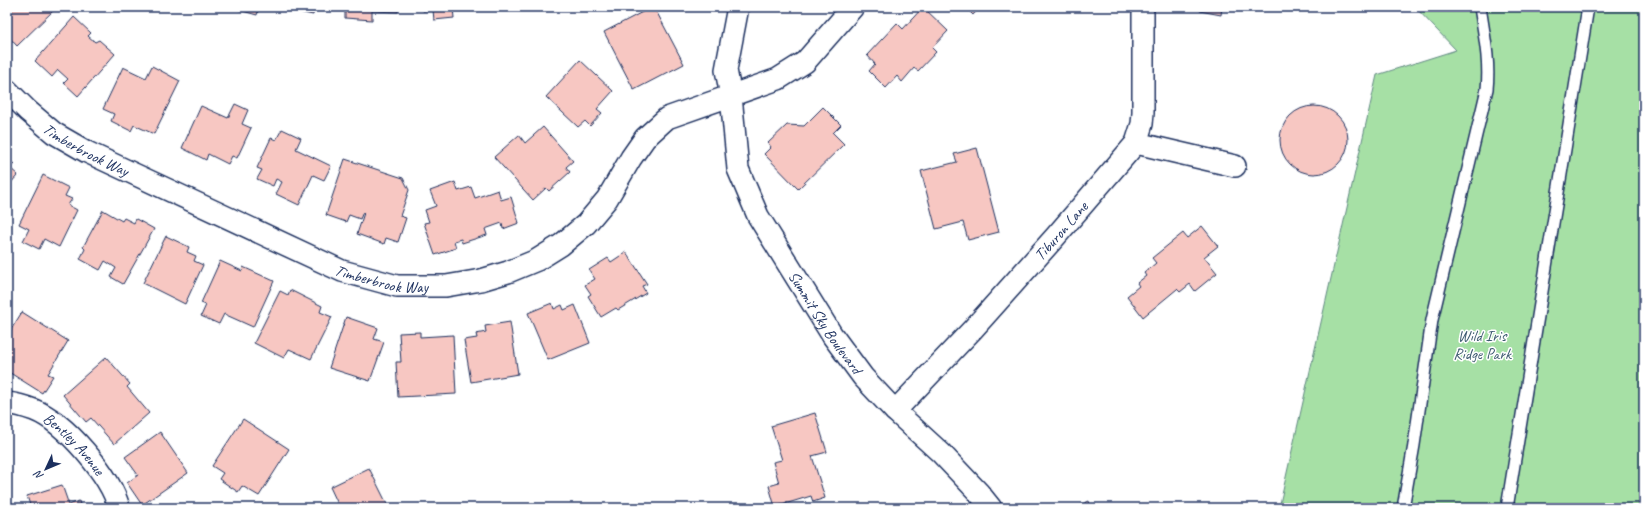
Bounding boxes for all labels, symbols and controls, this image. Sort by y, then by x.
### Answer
street label: Timberbrook Way [39,119,133,182]
street label: Tiburon Lane [1030,196,1094,265]
street label: Timberbrook Way [332,260,429,297]
street label: Summit Sky Boulevard [784,268,868,380]
park label: Wild Iris Ridge Park [1453,326,1512,364]
street label: Bentley Avenue [39,408,110,481]
north arrow [26,449,66,489]
text: N [30,467,46,483]

